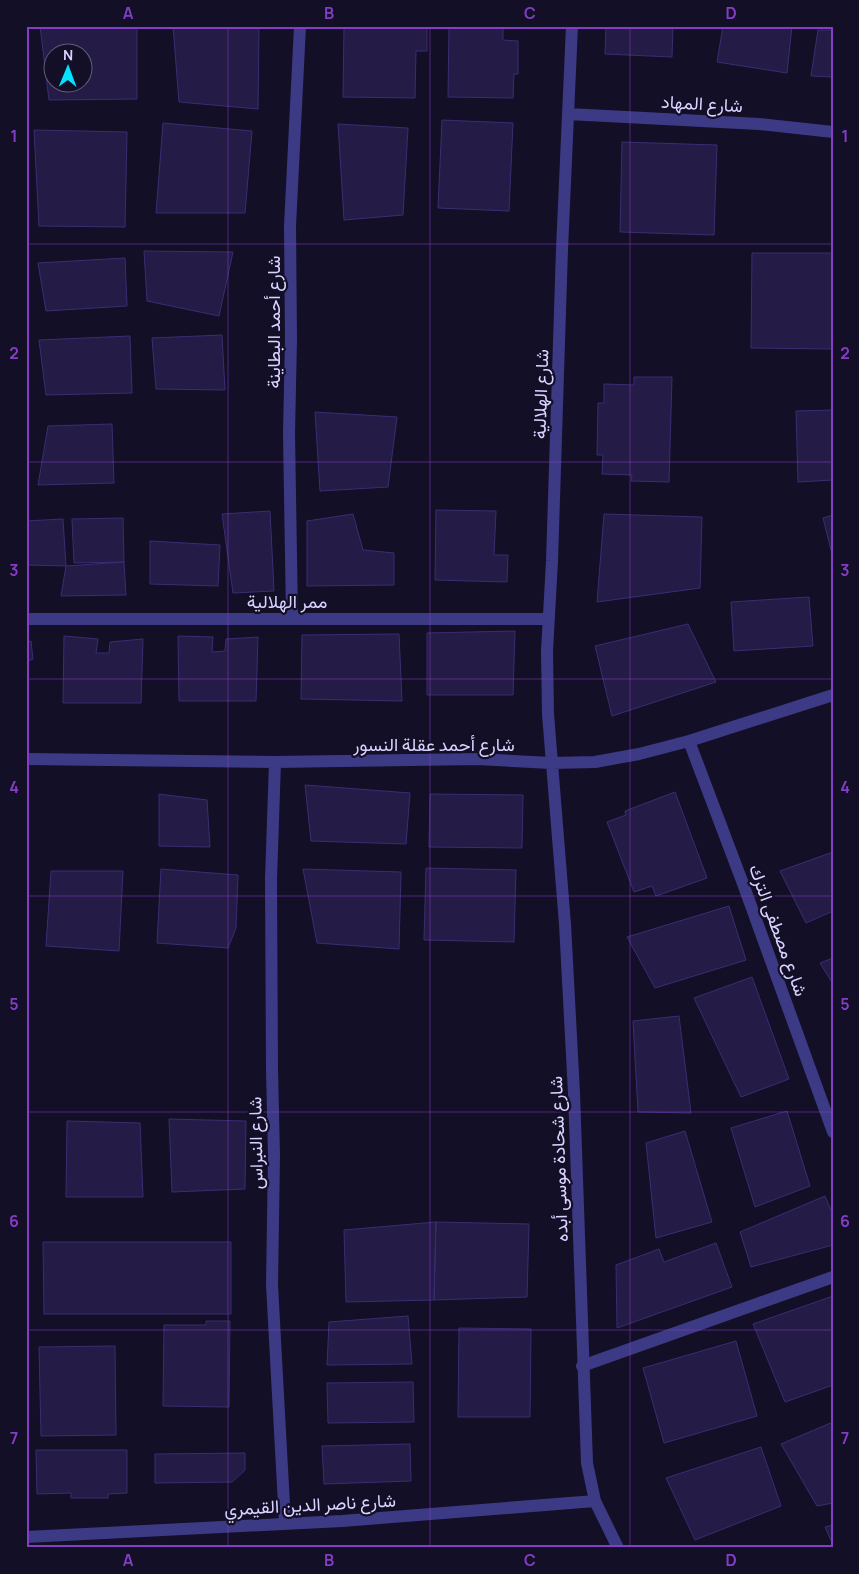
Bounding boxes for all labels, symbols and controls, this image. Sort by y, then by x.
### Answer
text: A [123,2,134,24]
text: B [324,2,334,24]
text: C [524,2,536,24]
text: D [725,2,737,24]
north arrow [42,42,92,92]
text: N [63,45,73,64]
street label: شارع المهاد [660,89,743,118]
text: 1 [10,125,18,147]
text: 1 [841,125,849,147]
street label: شارع أحمد البطاينة [261,256,286,389]
text: 2 [9,342,19,364]
text: 2 [840,342,850,364]
street label: شارع الهلالية [526,349,555,439]
text: 3 [9,559,19,581]
text: 3 [840,559,850,581]
street label: ممر الهلالية [247,589,327,613]
street label: شارع أحمد عقلة النسور [352,732,515,757]
text: 4 [9,776,19,798]
text: 4 [840,776,850,798]
street label: شارع مصطفى الترك [743,861,814,1000]
text: 5 [9,993,19,1015]
text: 5 [840,993,850,1015]
street label: شارع شحادة موسى أبده [543,1076,574,1242]
street label: شارع النبراس [242,1096,269,1190]
text: 6 [9,1210,19,1232]
text: 6 [840,1210,850,1232]
text: 7 [10,1427,18,1449]
text: 7 [841,1427,849,1449]
street label: شارع ناصر الدين القيمري [224,1488,397,1524]
text: A [123,1549,134,1571]
text: B [324,1549,334,1571]
text: C [524,1549,536,1571]
text: D [725,1549,737,1571]

